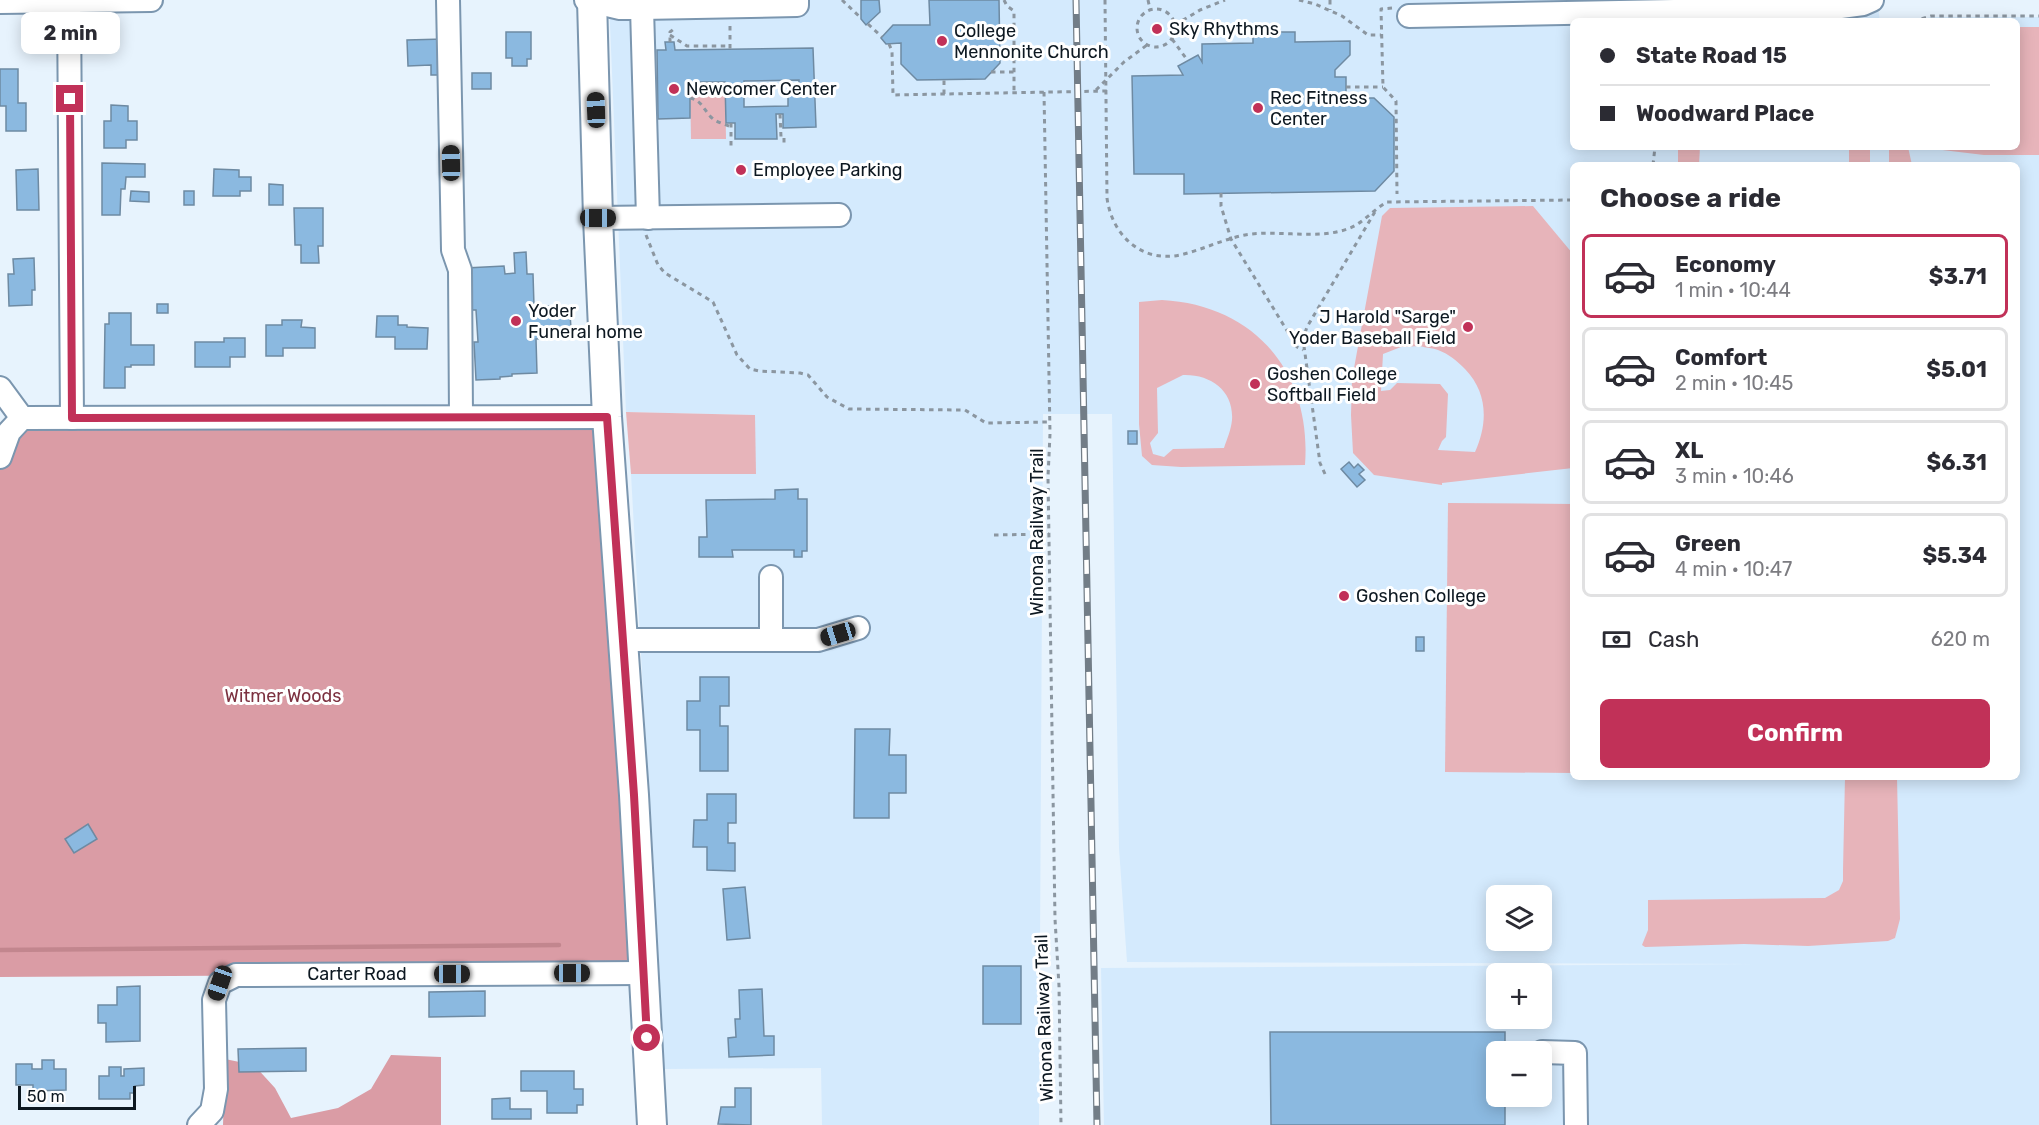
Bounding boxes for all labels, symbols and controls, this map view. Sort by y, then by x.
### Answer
callout: 2 min [20,12,119,54]
place label: Sky Rhythms [1169,18,1279,40]
place label: College Mennonite Church [954,20,1109,63]
text: 2 min [43,21,98,45]
marker: Sky Rhythms [1150,22,1164,36]
marker: College Mennonite Church [935,34,949,48]
text: State Road 15 [1636,42,1787,69]
place label: Newcomer Center [686,78,837,100]
marker: Newcomer Center [667,82,681,96]
route end [56,85,83,112]
place label: Rec Fitness Center [1270,87,1367,130]
car [586,92,606,128]
text: Woodward Place [1636,100,1814,127]
marker: Rec Fitness Center [1251,101,1265,115]
car [442,145,460,181]
place label: Employee Parking [753,159,903,181]
marker: Employee Parking [734,163,748,177]
text: Choose a ride [1600,182,1781,214]
car [580,209,616,227]
icon: car [1603,249,1657,303]
text: Economy [1675,251,1776,278]
text: $3.71 [1929,263,1987,290]
text: 1 min · 10:44 [1675,278,1791,302]
place label: Yoder Funeral home [528,300,643,343]
place label: J Harold "Sarge" Yoder Baseball Field [1289,306,1456,349]
marker: Yoder Funeral home [509,314,523,328]
marker: J Harold "Sarge" Yoder Baseball Field [1461,320,1475,334]
icon: car [1603,342,1657,396]
text: Comfort [1675,344,1767,371]
text: $5.01 [1926,356,1987,383]
place label: Goshen College Softball Field [1267,363,1397,406]
text: 2 min · 10:45 [1675,371,1793,395]
marker: Goshen College Softball Field [1248,377,1262,391]
icon: car [1603,435,1657,489]
text: XL [1675,437,1703,464]
street label: Winona Railway Trail [1026,448,1048,616]
text: $6.31 [1927,449,1987,476]
text: 3 min · 10:46 [1675,464,1794,488]
icon: car [1603,528,1657,582]
text: Green [1675,530,1741,557]
text: $5.34 [1922,542,1987,569]
text: 4 min · 10:47 [1675,557,1792,581]
place label: Goshen College [1356,585,1486,607]
marker: Goshen College [1337,589,1351,603]
car [818,620,858,648]
icon: cash [1600,623,1633,656]
text: Cash [1648,626,1699,653]
text: 620 m [1931,627,1990,651]
park label: Witmer Woods [224,685,342,707]
button: Confirm [1600,699,1990,768]
map controls [1486,885,1552,1107]
button: layers [1486,885,1552,951]
street label: Winona Railway Trail [1030,934,1058,1102]
car [206,963,234,1003]
street label: Carter Road [307,963,407,985]
button: + [1486,963,1552,1029]
car [554,964,590,982]
car [434,965,470,983]
route start [633,1024,660,1051]
button: − [1486,1041,1552,1107]
scale bar [18,1083,136,1110]
text: 50 m [27,1087,65,1106]

